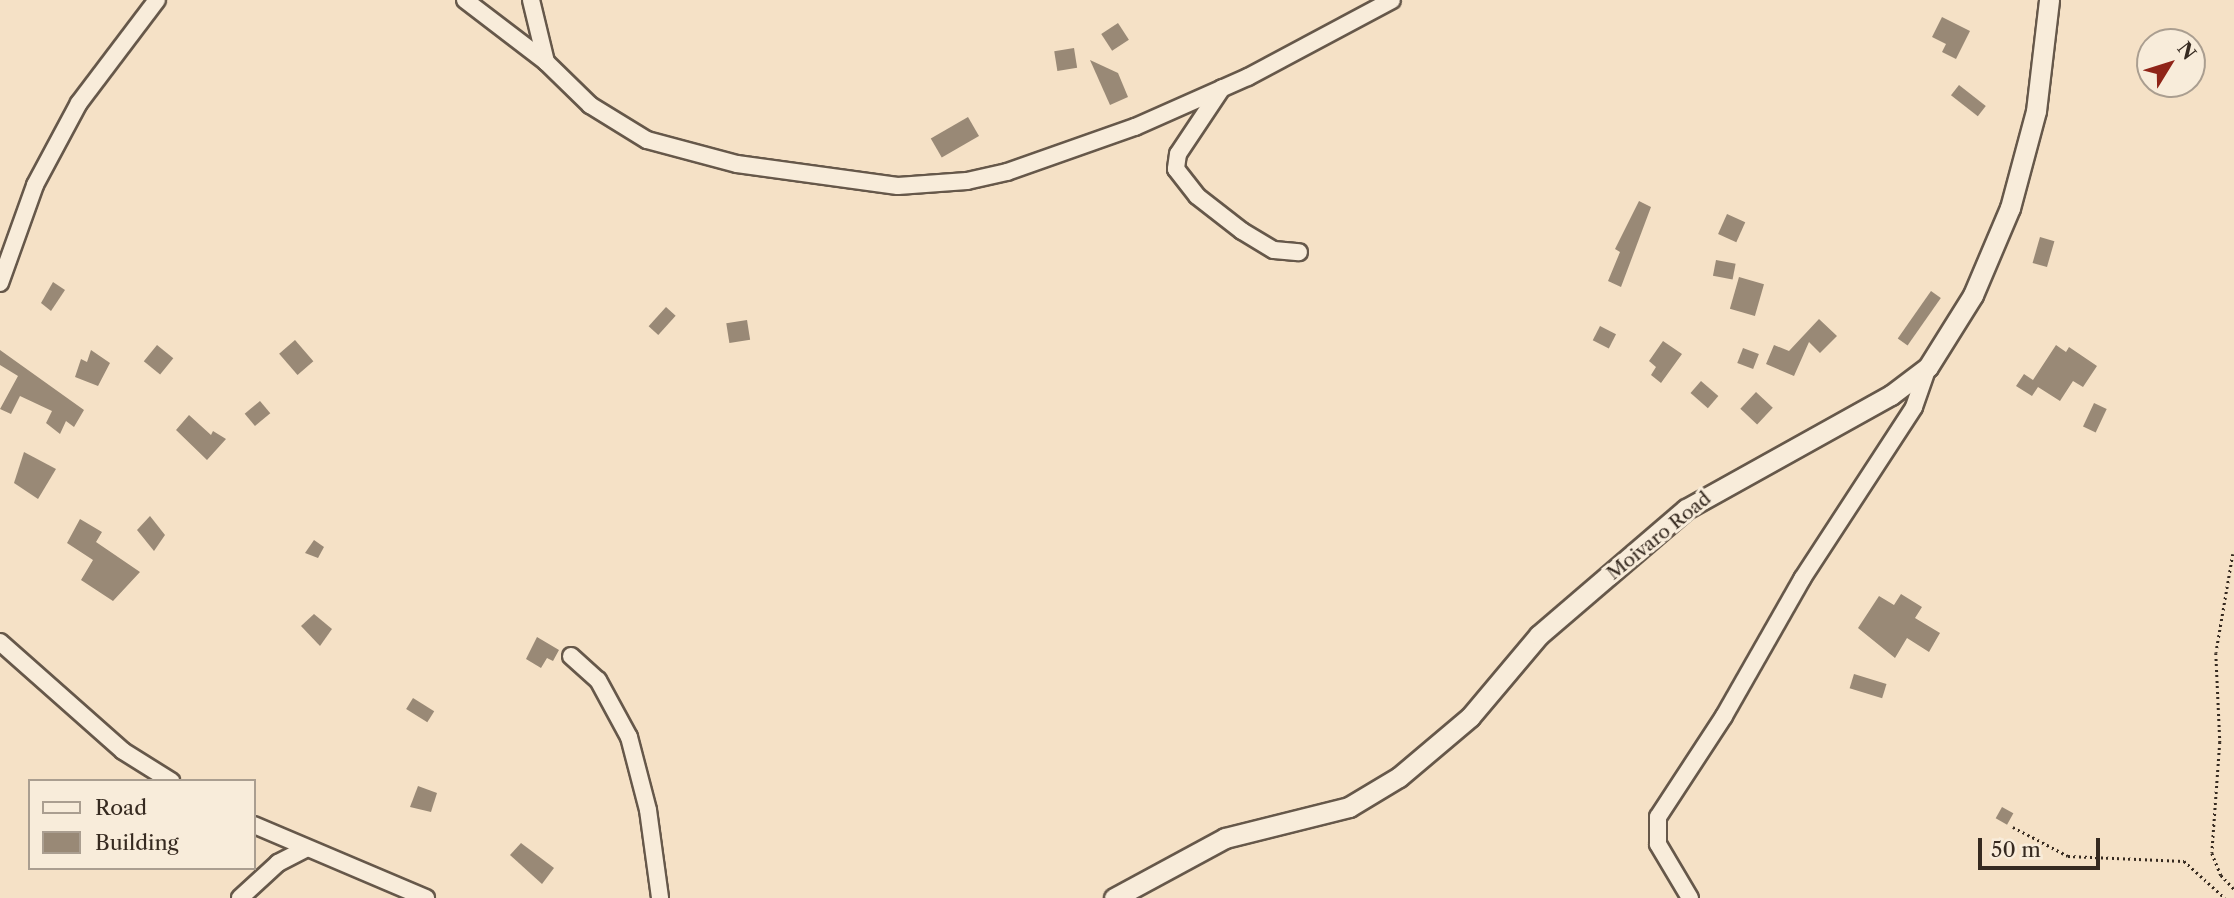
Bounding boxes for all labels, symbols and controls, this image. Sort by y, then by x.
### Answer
north arrow [2136,28,2206,98]
text: N [2172,37,2201,65]
street label: Moivaro Road [1602,487,1716,585]
legend [28,779,256,870]
text: Road [95,795,147,820]
scale bar [1982,824,2104,868]
text: Building [95,830,179,855]
text: 50 m [1991,837,2041,862]

